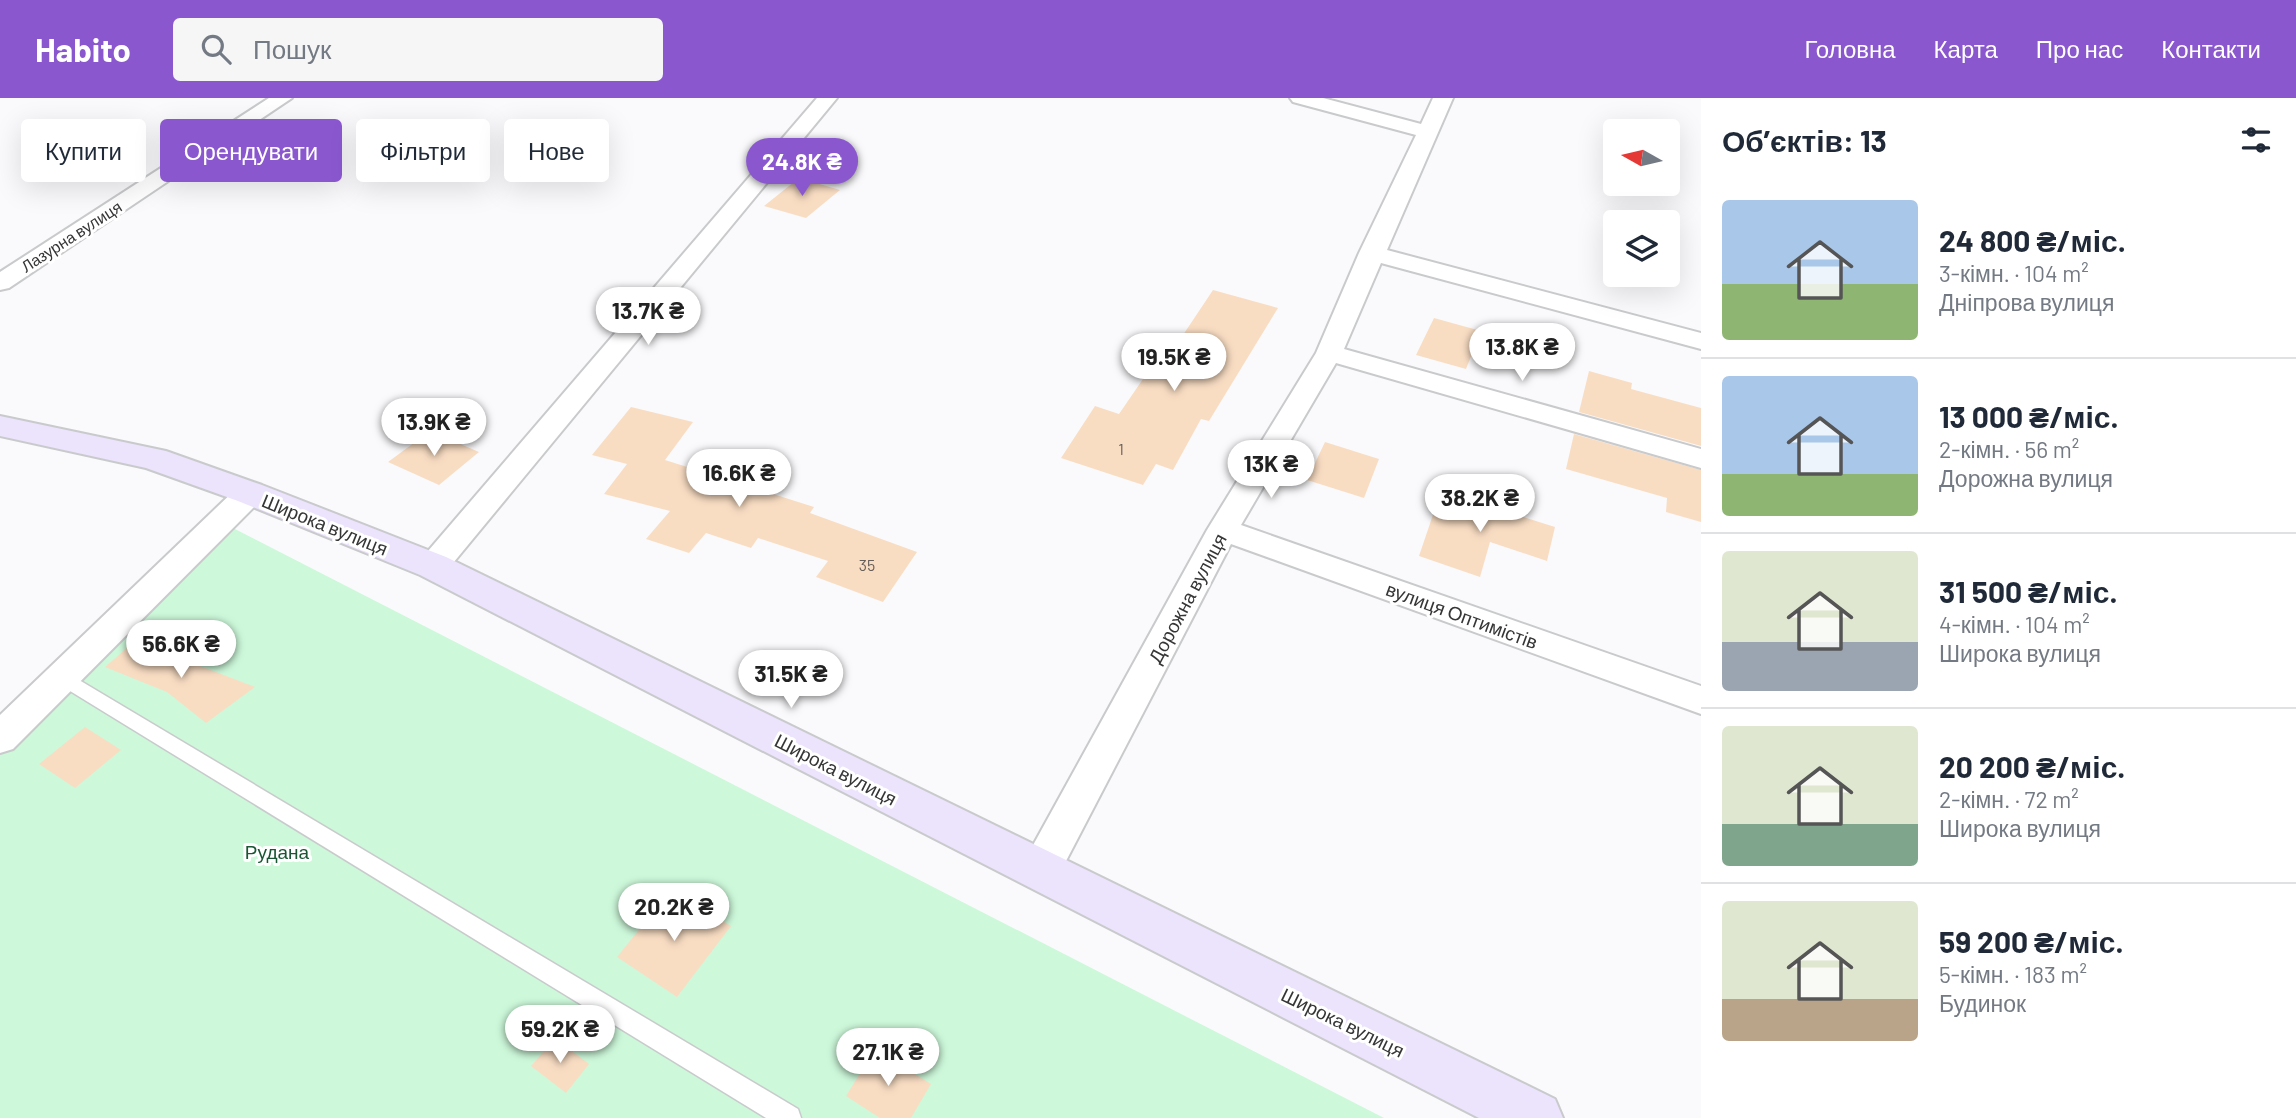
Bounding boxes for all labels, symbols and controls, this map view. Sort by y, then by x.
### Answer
search box [173,18,663,81]
text: Habito [35,29,131,69]
icon: search [197,30,235,68]
text: Пошук [253,33,331,64]
text: Головна [1804,34,1896,63]
text: Карта [1934,34,1998,63]
text: Про нас [2036,34,2123,63]
text: Контакти [2161,34,2261,63]
chip: Купити [21,119,146,182]
chip: Орендувати [160,119,342,182]
chip: Фільтри [356,119,490,182]
chip: Нове [504,119,609,182]
north arrow [1603,119,1680,196]
map controls [1603,119,1680,287]
icon: filters [2237,121,2275,159]
text: Об’єктів: 13 [1722,122,1887,158]
pin: 24.8K ₴ [737,139,867,198]
text: 24.8K ₴ [762,147,842,175]
street label: Лазурна вулиця [17,196,125,276]
button: layers [1603,210,1680,287]
text: 24 800 ₴/міс. [1939,222,2126,258]
icon: home [1778,228,1862,312]
text: 3-кімн. · 104 m² [1939,259,2089,287]
pin: 13.7K ₴ [583,288,713,347]
text: Дніпрова вулиця [1939,288,2114,316]
text: 13.7K ₴ [612,296,684,324]
pin: 13.8K ₴ [1457,324,1587,383]
text: 13.8K ₴ [1485,332,1559,360]
pin: 19.5K ₴ [1109,334,1239,393]
text: 19.5K ₴ [1137,342,1211,370]
pin: 13.9K ₴ [369,398,499,458]
text: 13 000 ₴/міс. [1939,398,2119,434]
icon: home [1778,404,1862,488]
text: 13.9K ₴ [397,407,471,435]
text: 2-кімн. · 56 m² [1939,435,2079,463]
house number: 1 [1118,439,1124,458]
pin: 13K ₴ [1222,440,1320,500]
text: 13K ₴ [1244,449,1298,477]
pin: 16.6K ₴ [674,450,804,509]
text: 16.6K ₴ [702,458,776,486]
text: Дорожна вулиця [1939,464,2113,492]
pin: 38.2K ₴ [1415,474,1545,534]
text: 38.2K ₴ [1441,483,1519,511]
street label: Широка вулиця [259,488,391,560]
street label: Дорожна вулиця [1143,529,1231,667]
house number: 35 [859,555,875,574]
text: 31 500 ₴/міс. [1939,573,2118,609]
street label: вулиця Оптимістів [1383,577,1541,653]
icon: home [1778,579,1862,663]
text: 4-кімн. · 104 m² [1939,610,2090,638]
pin: 56.6K ₴ [116,620,246,680]
text: 56.6K ₴ [142,629,220,657]
text: Широка вулиця [1939,639,2101,667]
pin: 31.5K ₴ [726,650,856,710]
text: 31.5K ₴ [754,659,828,687]
street label: Широка вулиця [771,728,901,810]
text: 20 200 ₴/міс. [1939,748,2125,784]
icon: home [1778,754,1862,838]
text: 2-кімн. · 72 m² [1939,785,2079,813]
text: Широка вулиця [1939,814,2101,842]
park label: Рудана [245,840,310,863]
pin: 20.2K ₴ [609,884,739,943]
text: 20.2K ₴ [634,892,714,920]
text: 59 200 ₴/міс. [1939,923,2124,959]
icon: home [1778,929,1862,1013]
text: 5-кімн. · 183 m² [1939,960,2087,988]
street label: Широка вулиця [1278,982,1408,1062]
text: Будинок [1939,989,2026,1017]
pin: 59.2K ₴ [495,1006,625,1065]
text: 59.2K ₴ [521,1014,599,1042]
pin: 27.1K ₴ [823,1028,953,1088]
text: 27.1K ₴ [852,1037,924,1065]

